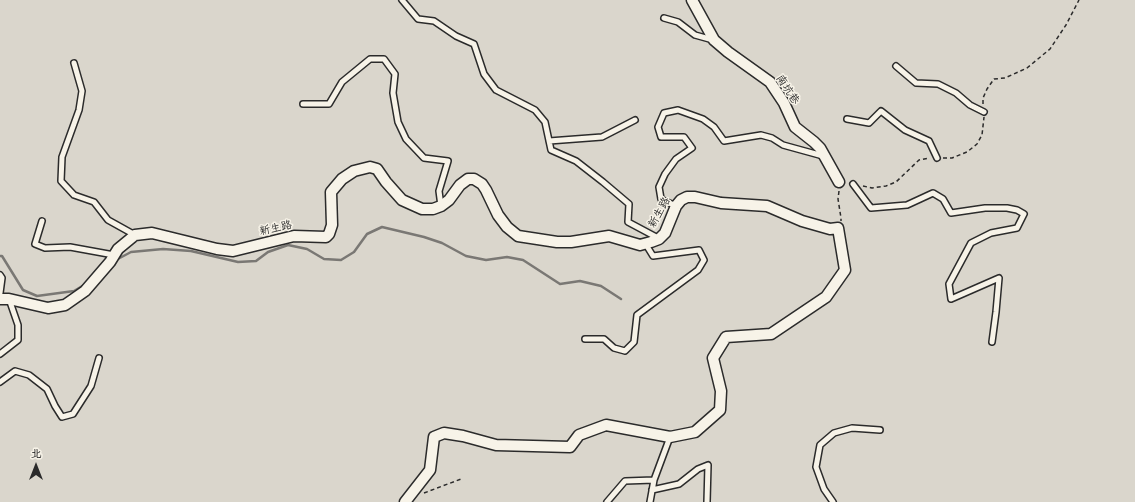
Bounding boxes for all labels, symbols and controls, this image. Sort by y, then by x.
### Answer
street label: 南坑巷 [772,73,802,107]
street label: 新生路 [646,195,674,231]
street label: 新生路 [258,219,294,239]
north arrow [16,446,56,486]
text: 北 [31,446,42,461]

